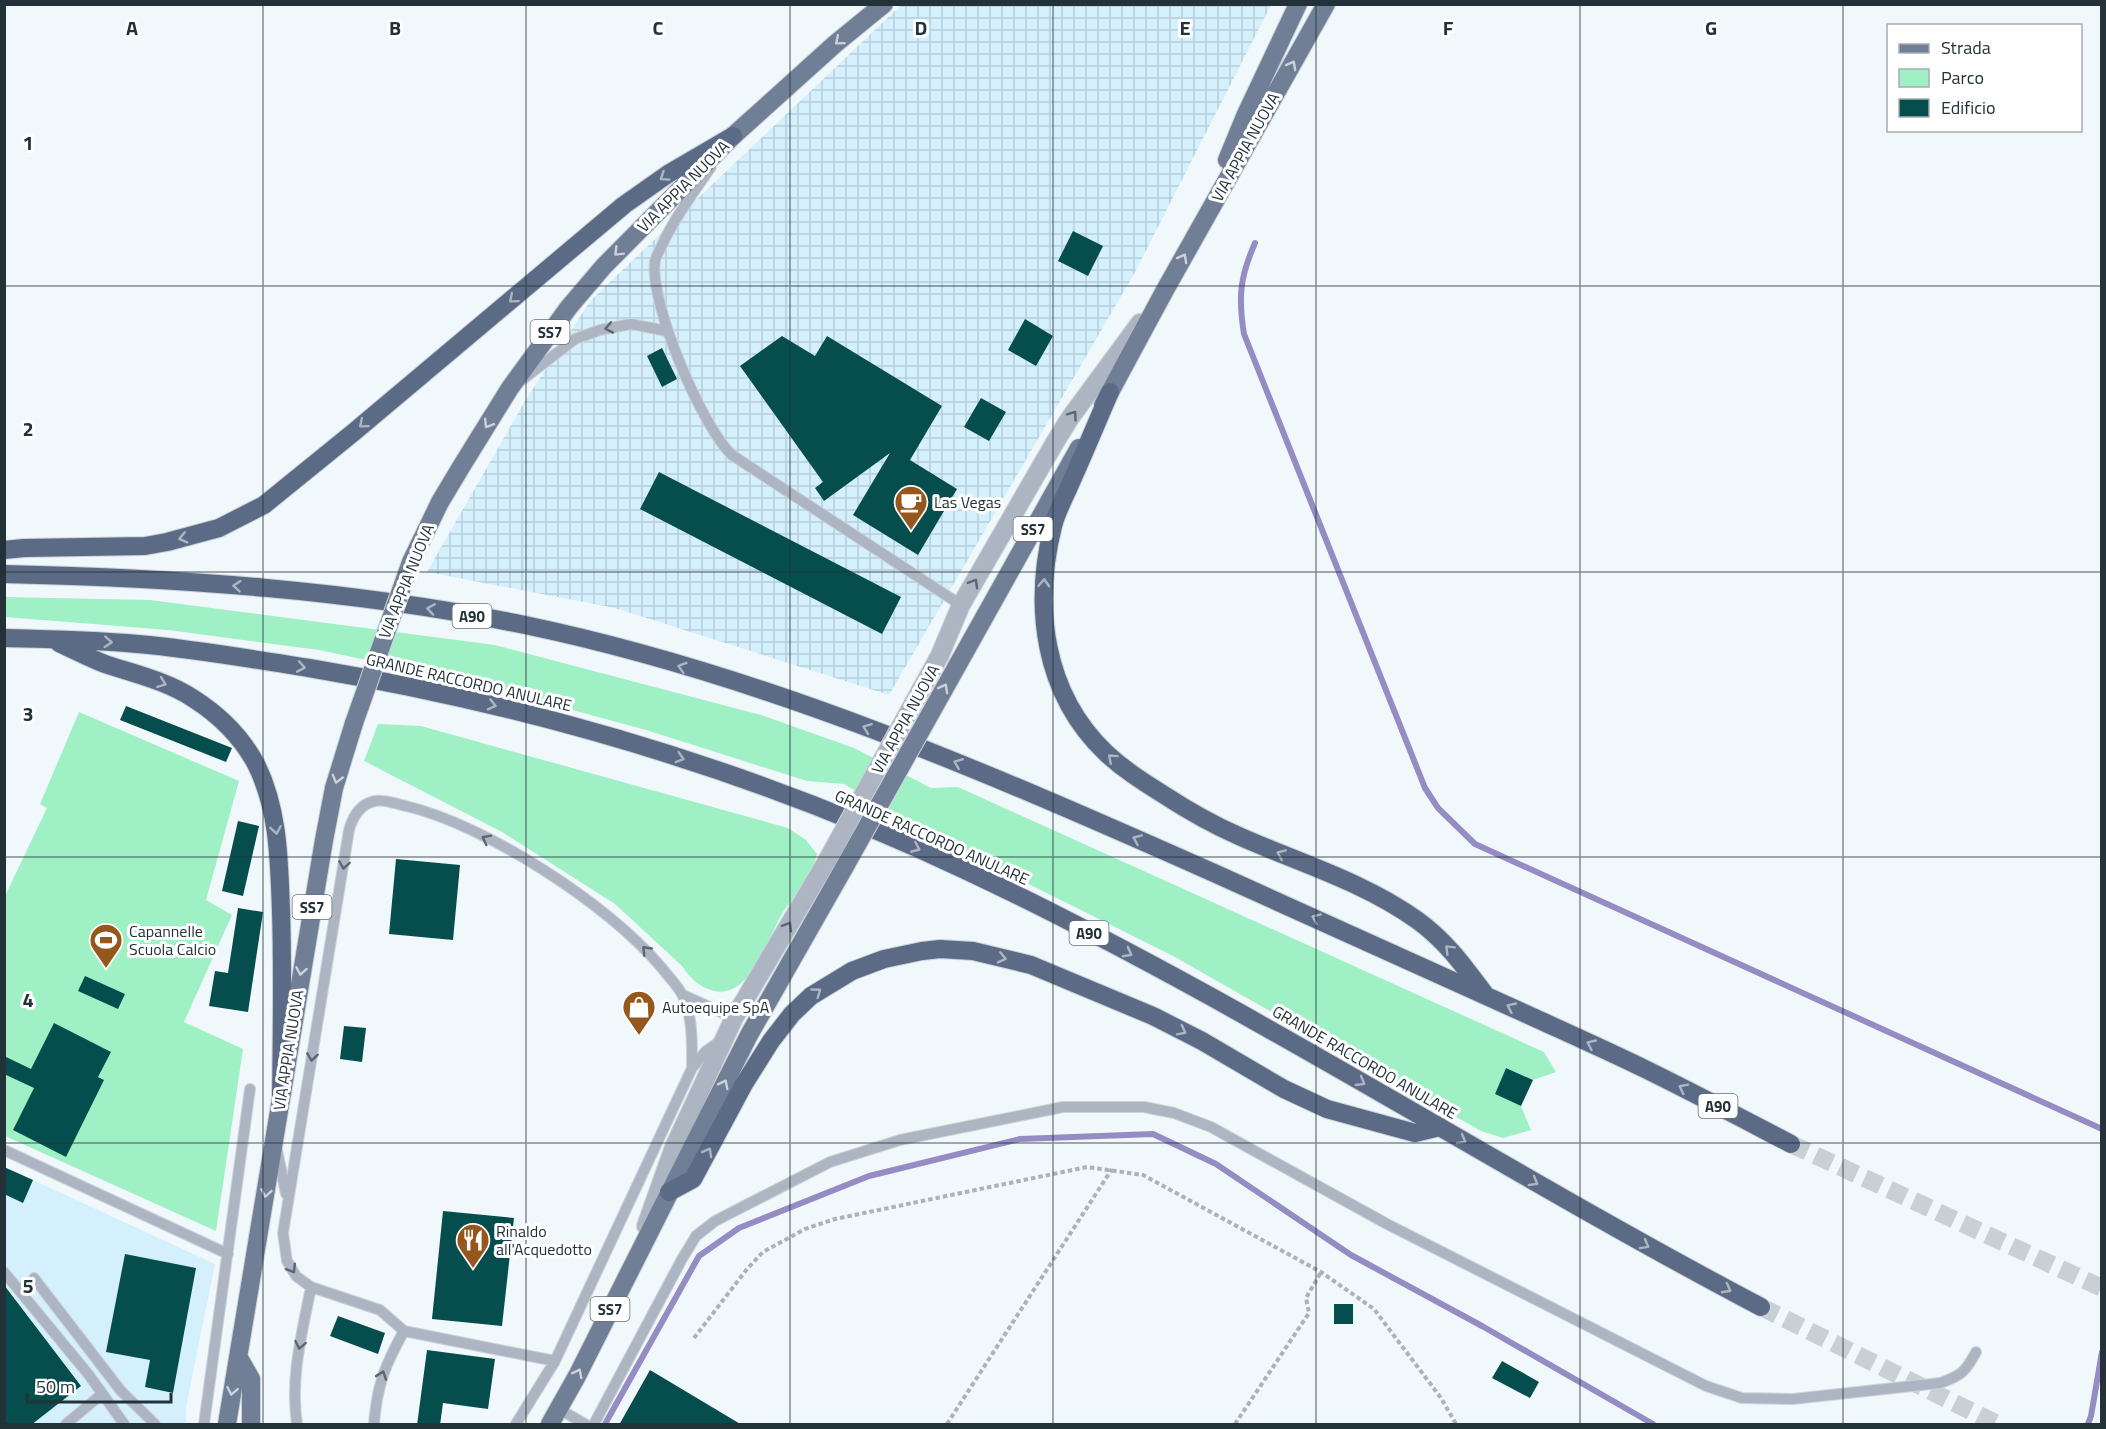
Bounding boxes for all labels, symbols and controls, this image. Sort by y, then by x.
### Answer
text: A [126,12,138,43]
text: B [389,12,401,43]
text: C [653,12,664,43]
text: D [915,12,927,43]
text: E [1179,12,1191,43]
text: F [1443,12,1454,43]
text: G [1705,12,1717,43]
legend [1887,24,2082,132]
one-way arrow [835,34,846,45]
text: Strada [1941,34,1991,61]
one-way arrow [1285,61,1296,71]
text: Parco [1941,64,1984,91]
street label: VIA APPIA NUOVA [1205,88,1285,206]
text: Edificio [1941,94,1995,121]
text: 1 [22,127,34,158]
street label: VIA APPIA NUOVA [631,134,735,238]
one-way arrow [660,170,671,181]
one-way arrow [614,245,625,256]
one-way arrow [1176,254,1187,264]
one-way arrow [509,292,520,303]
road number: SS7 [530,320,570,344]
one-way arrow [605,321,615,334]
one-way arrow [1066,410,1077,421]
text: 2 [22,413,34,444]
one-way arrow [359,417,370,428]
one-way arrow [484,418,496,428]
cafe icon: Las Vegas [893,484,929,531]
place label: Las Vegas [934,490,1001,514]
road number: SS7 [1014,517,1052,541]
street label: VIA APPIA NUOVA [372,520,440,642]
one-way arrow [178,531,188,544]
one-way arrow [1037,578,1050,587]
one-way arrow [967,579,978,589]
one-way arrow [232,580,241,593]
one-way arrow [426,603,436,616]
road number: A90 [452,604,492,628]
one-way arrow [103,636,112,649]
street label: GRANDE RACCORDO ANULARE [364,647,574,717]
one-way arrow [296,660,306,673]
street label: VIA APPIA NUOVA [865,660,945,778]
one-way arrow [677,662,688,674]
one-way arrow [156,676,167,688]
one-way arrow [937,684,948,695]
one-way arrow [487,697,497,710]
text: 3 [22,698,34,729]
one-way arrow [862,722,873,735]
one-way arrow [674,751,685,763]
one-way arrow [1108,754,1119,765]
one-way arrow [953,758,964,770]
one-way arrow [331,774,344,784]
street label: GRANDE RACCORDO ANULARE [831,783,1033,891]
one-way arrow [269,824,282,834]
one-way arrow [1133,834,1144,846]
one-way arrow [482,835,493,846]
one-way arrow [910,841,921,853]
one-way arrow [1276,849,1287,861]
one-way arrow [338,860,350,869]
road number: SS7 [292,895,332,919]
one-way arrow [1311,913,1322,925]
place label: Capannelle Scuola Calcio [129,919,216,961]
road number: A90 [1070,921,1108,945]
sports icon: Capannelle Scuola Calcio [88,922,124,969]
one-way arrow [781,922,792,932]
one-way arrow [1446,945,1457,956]
one-way arrow [1122,946,1133,957]
one-way arrow [642,947,653,958]
one-way arrow [997,950,1007,963]
one-way arrow [296,966,308,976]
text: 4 [22,984,34,1015]
street label: VIA APPIA NUOVA [267,988,309,1112]
one-way arrow [811,988,822,999]
shop icon: Autoequipe SpA [621,989,657,1036]
place label: Autoequipe SpA [662,995,770,1019]
street label: GRANDE RACCORDO ANULARE [1268,999,1462,1125]
one-way arrow [1506,1002,1517,1014]
one-way arrow [1176,1024,1187,1035]
one-way arrow [1586,1039,1597,1051]
one-way arrow [306,1052,319,1062]
one-way arrow [1355,1075,1365,1086]
one-way arrow [717,1079,728,1090]
one-way arrow [1679,1084,1690,1096]
road number: A90 [1698,1094,1738,1118]
one-way arrow [1455,1133,1466,1144]
one-way arrow [701,1148,712,1158]
one-way arrow [1528,1175,1538,1186]
one-way arrow [260,1188,272,1198]
place label: Rinaldo all'Acquedotto [496,1219,592,1261]
restaurant icon: Rinaldo all'Acquedotto [455,1222,491,1269]
one-way arrow [1638,1238,1649,1249]
one-way arrow [285,1263,297,1273]
text: 5 [22,1270,34,1301]
one-way arrow [1720,1282,1731,1293]
road number: SS7 [590,1297,630,1321]
one-way arrow [294,1340,307,1350]
scale bar [27,1366,171,1404]
one-way arrow [571,1369,582,1380]
one-way arrow [375,1371,388,1381]
text: 50 m [36,1373,75,1400]
one-way arrow [226,1386,239,1396]

